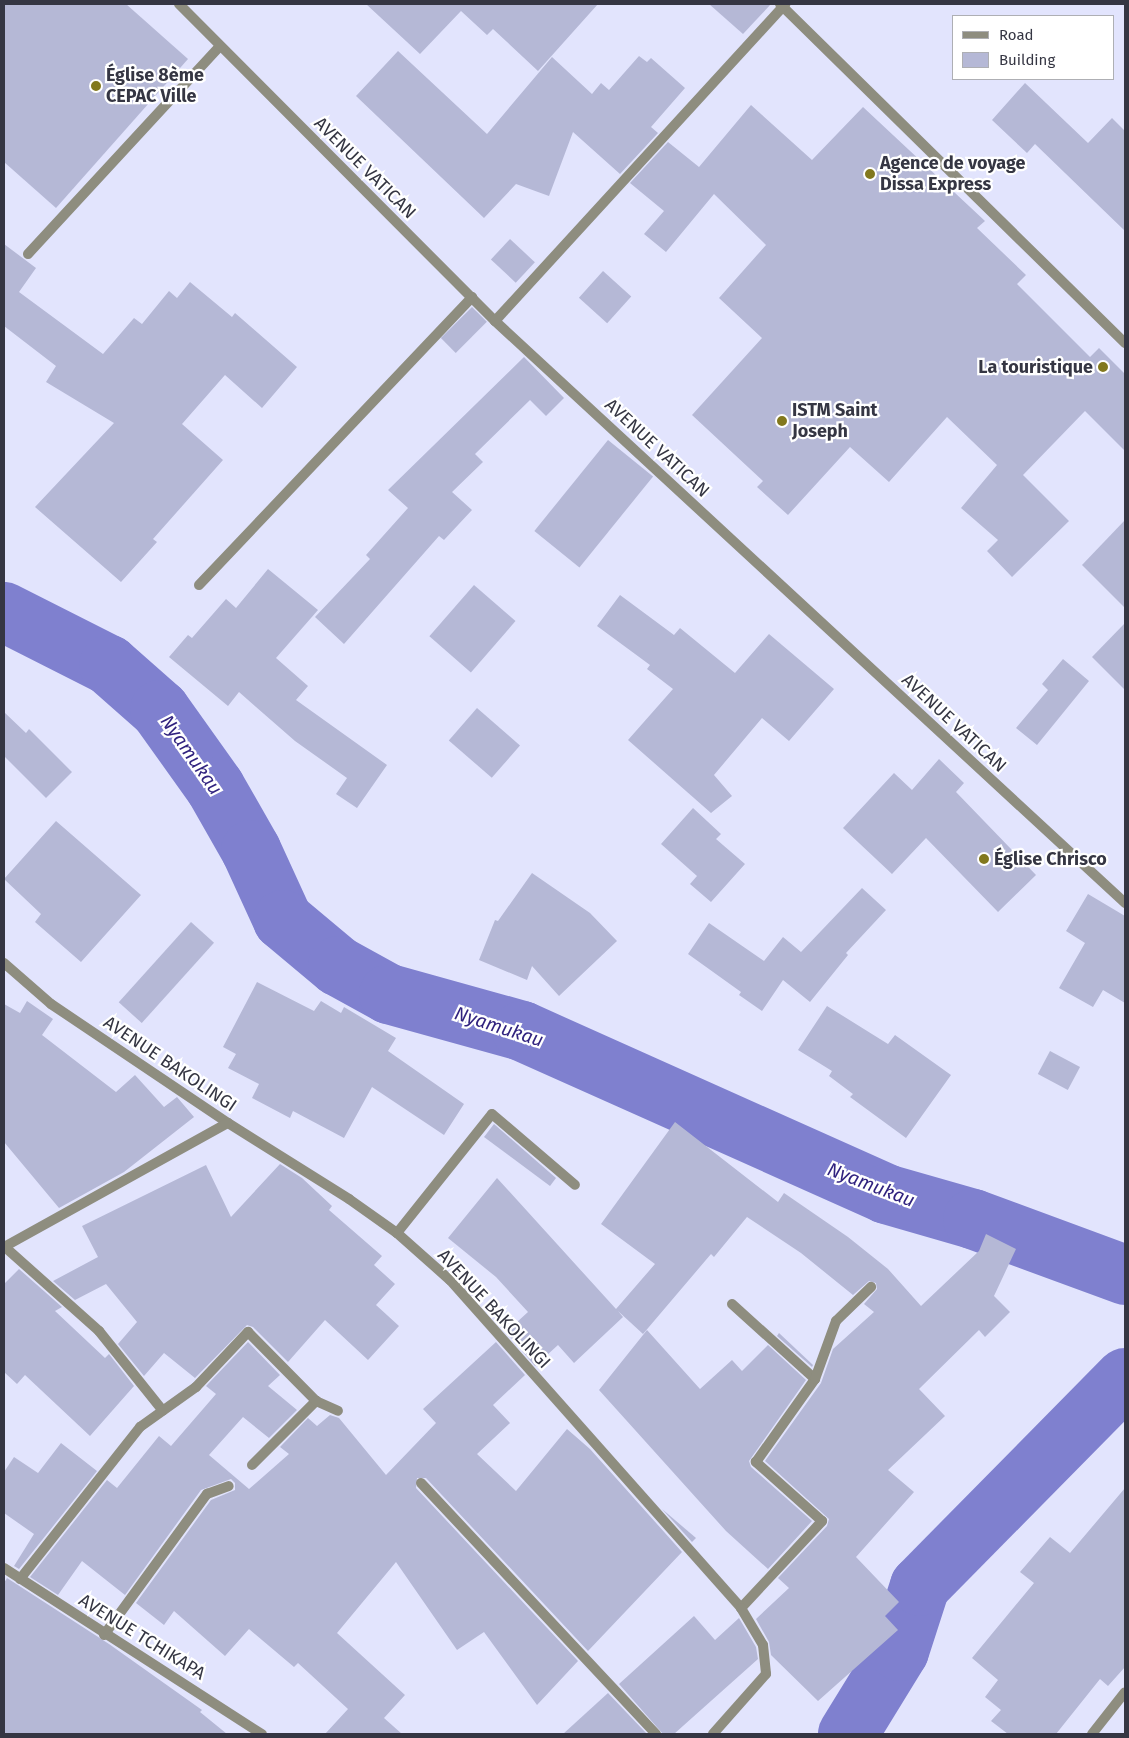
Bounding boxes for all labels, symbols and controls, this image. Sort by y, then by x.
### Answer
legend [952,15,1114,80]
text: Road [999,26,1034,44]
text: Building [999,51,1055,69]
place label: Église 8ème CEPAC Ville [106,65,204,108]
marker: Église 8ème CEPAC Ville [90,80,102,92]
street label: AVENUE VATICAN [310,113,420,223]
place label: Agence de voyage Dissa Express [880,153,1025,195]
marker: Agence de voyage Dissa Express [864,168,876,180]
place label: La touristique [978,356,1093,378]
marker: La touristique [1097,361,1109,373]
street label: AVENUE VATICAN [600,394,714,502]
place label: ISTM Saint Joseph [792,400,878,442]
marker: ISTM Saint Joseph [776,415,788,427]
street label: AVENUE VATICAN [897,669,1011,777]
water label: Nyamukau [155,711,227,799]
place label: Église Chrisco [994,848,1107,870]
marker: Église Chrisco [978,853,990,865]
water label: Nyamukau [452,1002,546,1052]
street label: AVENUE BAKOLINGI [99,1012,241,1116]
water label: Nyamukau [824,1158,918,1212]
street label: AVENUE BAKOLINGI [433,1245,555,1373]
street label: AVENUE TCHIKAPA [75,1589,209,1685]

